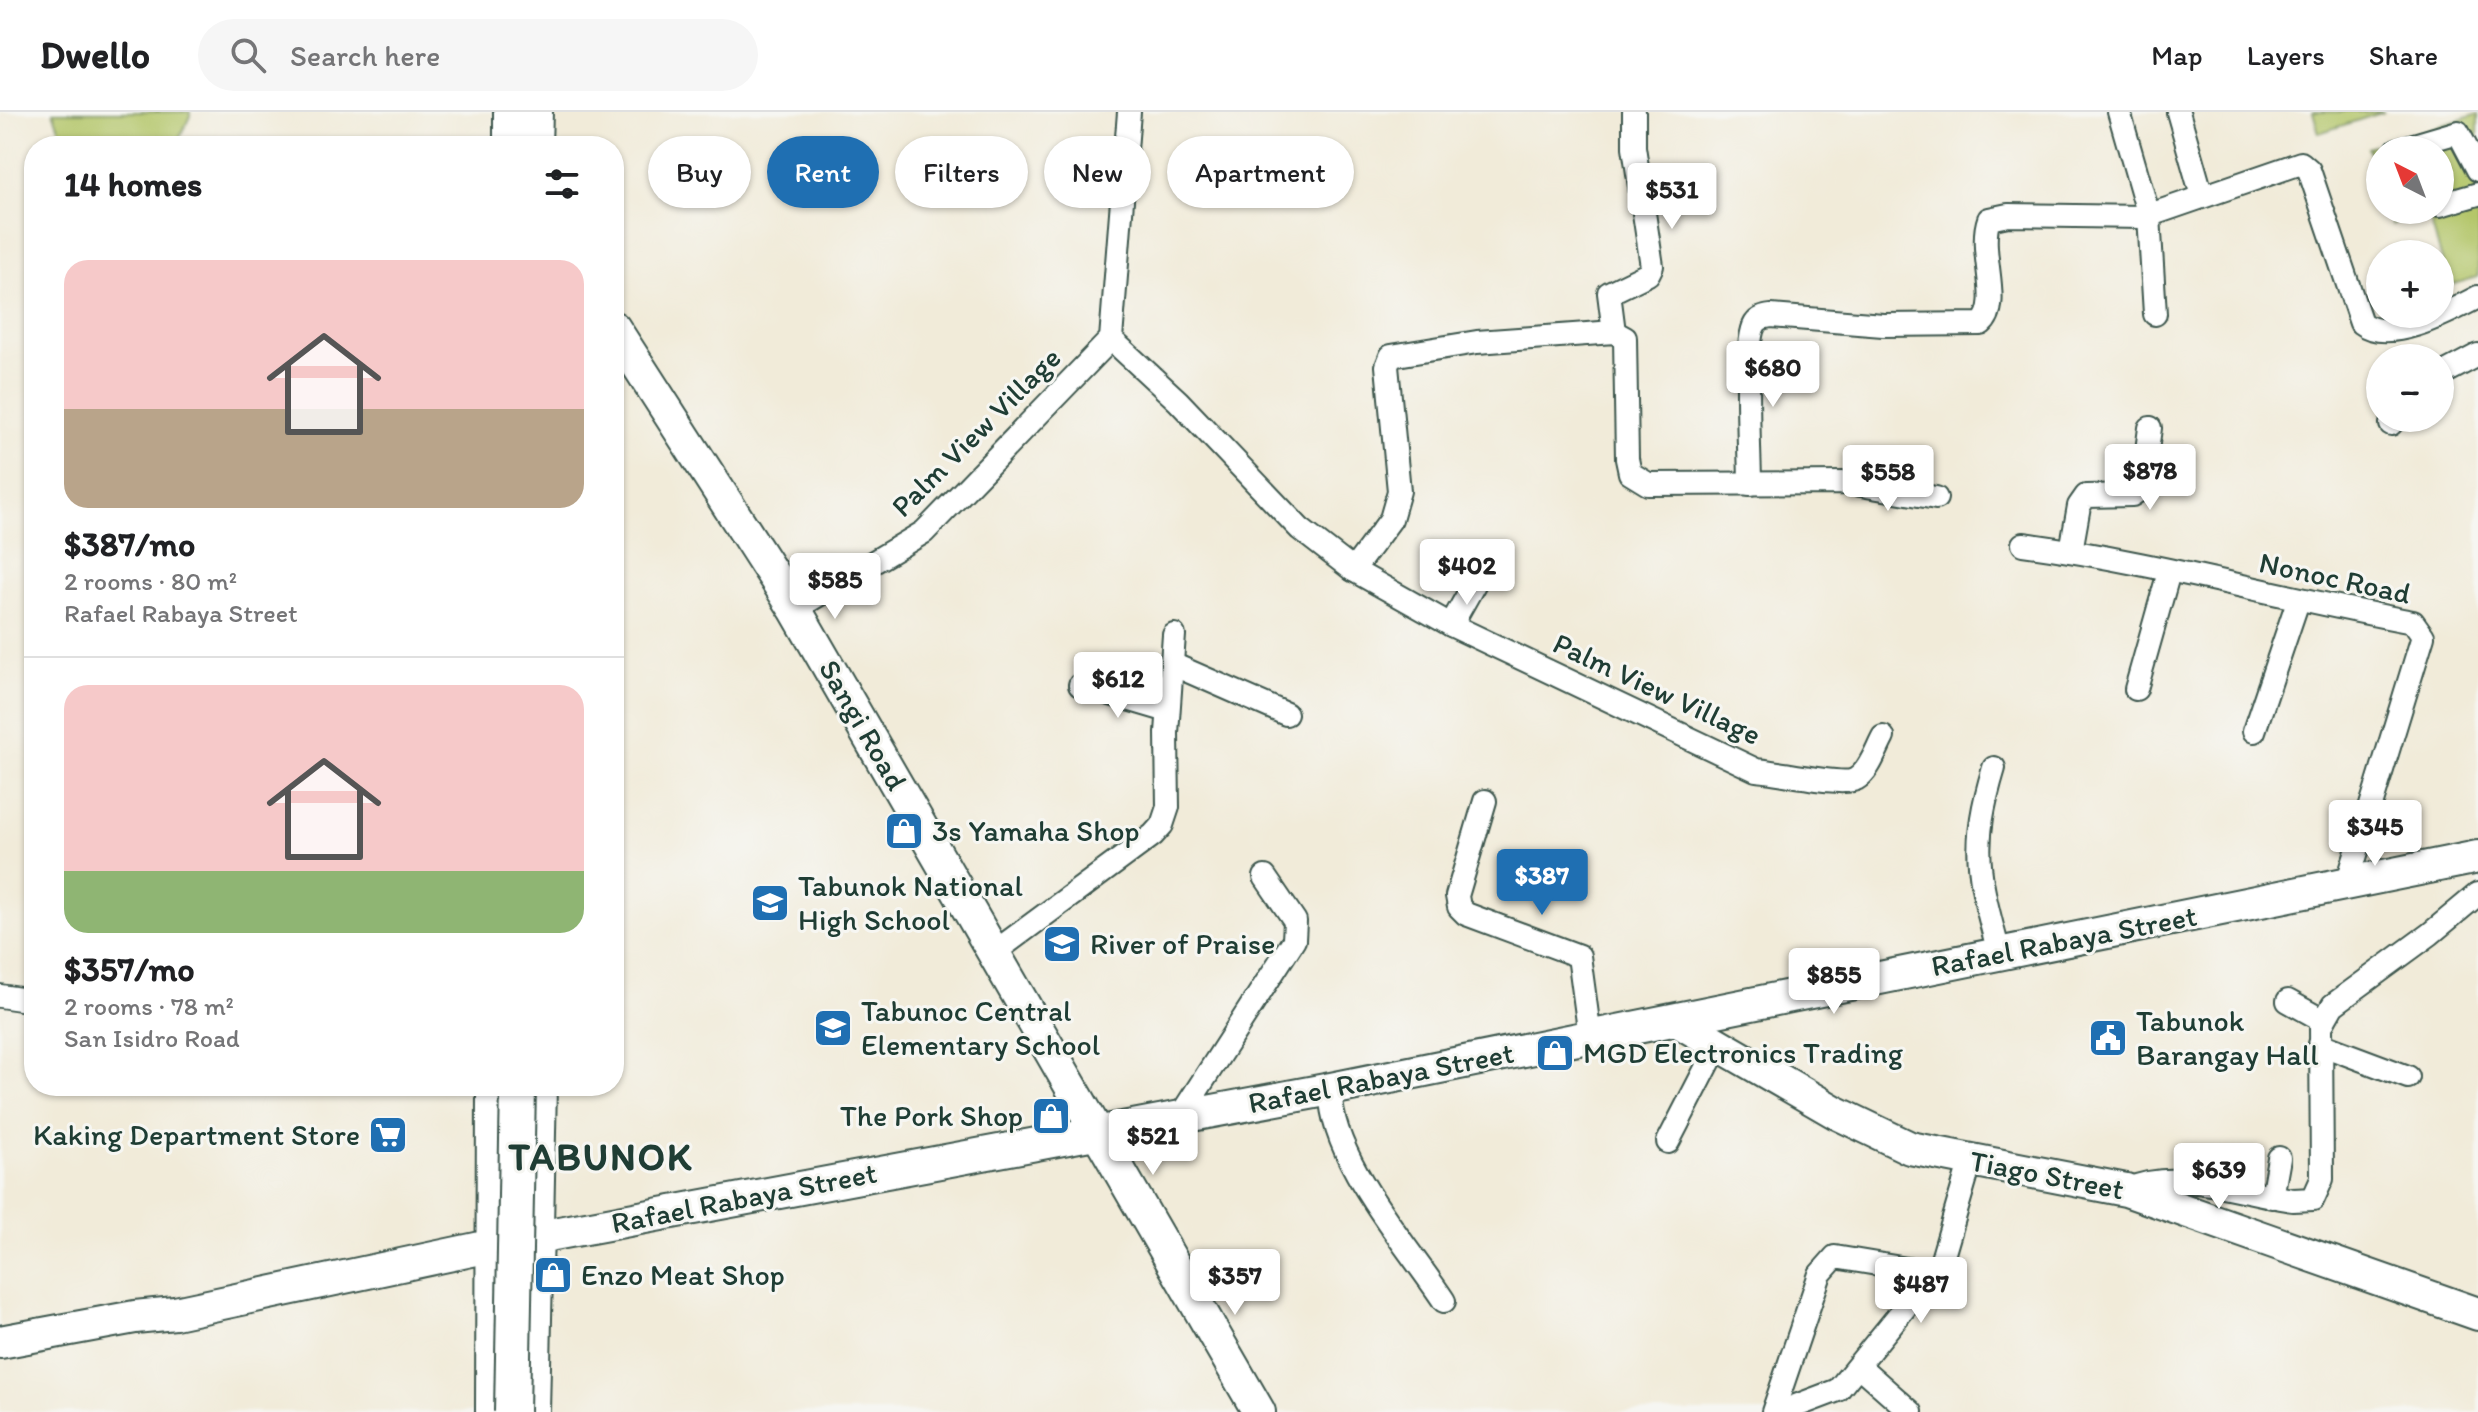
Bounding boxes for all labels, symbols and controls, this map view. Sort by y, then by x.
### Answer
search box [198,19,758,91]
text: Dwello [40,32,150,78]
icon: search [226,33,270,77]
text: Search here [290,37,440,74]
text: Map [2151,38,2203,72]
text: Layers [2247,38,2325,72]
text: Share [2369,38,2438,72]
chip: Buy [648,136,751,208]
chip: Rent [767,136,879,208]
chip: Filters [895,136,1028,208]
chip: New [1044,136,1151,208]
chip: Apartment [1167,136,1354,208]
north arrow [2366,136,2454,224]
map controls [2366,136,2454,432]
icon: filters [540,162,584,206]
pin: $531 [1625,163,1719,231]
text: 14 homes [64,164,202,205]
text: $531 [1645,173,1699,205]
button: + [2366,240,2454,328]
icon: home [252,312,396,456]
street label: Palm View Village [883,339,1068,524]
pin: $680 [1726,341,1820,409]
button: − [2366,344,2454,432]
text: $680 [1744,351,1802,383]
pin: $878 [2103,444,2197,512]
pin: $558 [1841,445,1935,513]
text: $878 [2123,454,2177,486]
text: $558 [1861,455,1915,487]
text: $387/mo [64,524,195,565]
pin: $402 [1420,539,1514,607]
street label: Nonoc Road [2256,543,2414,612]
text: $402 [1438,549,1496,581]
pin: $585 [788,553,882,621]
text: $585 [808,563,862,595]
text: 2 rooms · 80 m² [64,565,237,597]
text: Rafael Rabaya Street [64,597,298,629]
street label: Palm View Village [1547,624,1767,753]
pin: $612 [1071,652,1165,720]
street label: Sangi Road [811,653,916,797]
text: $612 [1092,662,1144,694]
icon: home [252,737,396,881]
pin: $345 [2328,800,2422,868]
shop icon: 3s Yamaha Shop [883,810,925,852]
text: $345 [2347,810,2403,842]
place label: 3s Yamaha Shop [932,812,1139,849]
pin: $387 [1495,849,1589,917]
text: $387 [1515,859,1569,891]
place label: Tabunok National High School [798,867,1024,938]
school or university icon: Tabunok National High School [749,882,791,924]
street label: Rafael Rabaya Street [1928,897,2200,984]
school or university icon: River of Praise [1041,923,1083,965]
place label: River of Praise [1090,925,1276,962]
pin: $855 [1787,948,1881,1016]
text: $357/mo [64,949,195,990]
text: $855 [1807,958,1861,990]
text: 2 rooms · 78 m² [64,990,234,1022]
place label: Tabunoc Central Elementary School [861,992,1101,1063]
place label: Tabunok Barangay Hall [2136,1002,2319,1073]
school or university icon: Tabunoc Central Elementary School [812,1007,854,1049]
public building icon: Tabunok Barangay Hall [2087,1017,2129,1059]
text: San Isidro Road [64,1022,240,1054]
shop icon: MGD Electronics Trading [1534,1032,1576,1074]
street label: Rafael Rabaya Street [1245,1034,1517,1121]
place label: MGD Electronics Trading [1583,1034,1904,1071]
shop icon: The Pork Shop [1030,1095,1072,1137]
place label: The Pork Shop [840,1097,1023,1134]
pin: $521 [1106,1109,1200,1177]
supermarket icon: Kaking Department Store [367,1114,409,1156]
place label: Kaking Department Store [33,1116,360,1153]
text: $521 [1127,1119,1179,1151]
district label: TABUNOK [508,1134,693,1180]
street label: Tiago Street [1967,1141,2127,1208]
pin: $639 [2172,1143,2266,1211]
text: $639 [2192,1153,2246,1185]
street label: Rafael Rabaya Street [608,1154,880,1241]
pin: $357 [1188,1249,1282,1317]
shop icon: Enzo Meat Shop [532,1254,574,1296]
place label: Enzo Meat Shop [581,1256,785,1293]
pin: $487 [1874,1257,1968,1325]
text: $357 [1208,1259,1262,1291]
text: $487 [1893,1267,1949,1299]

